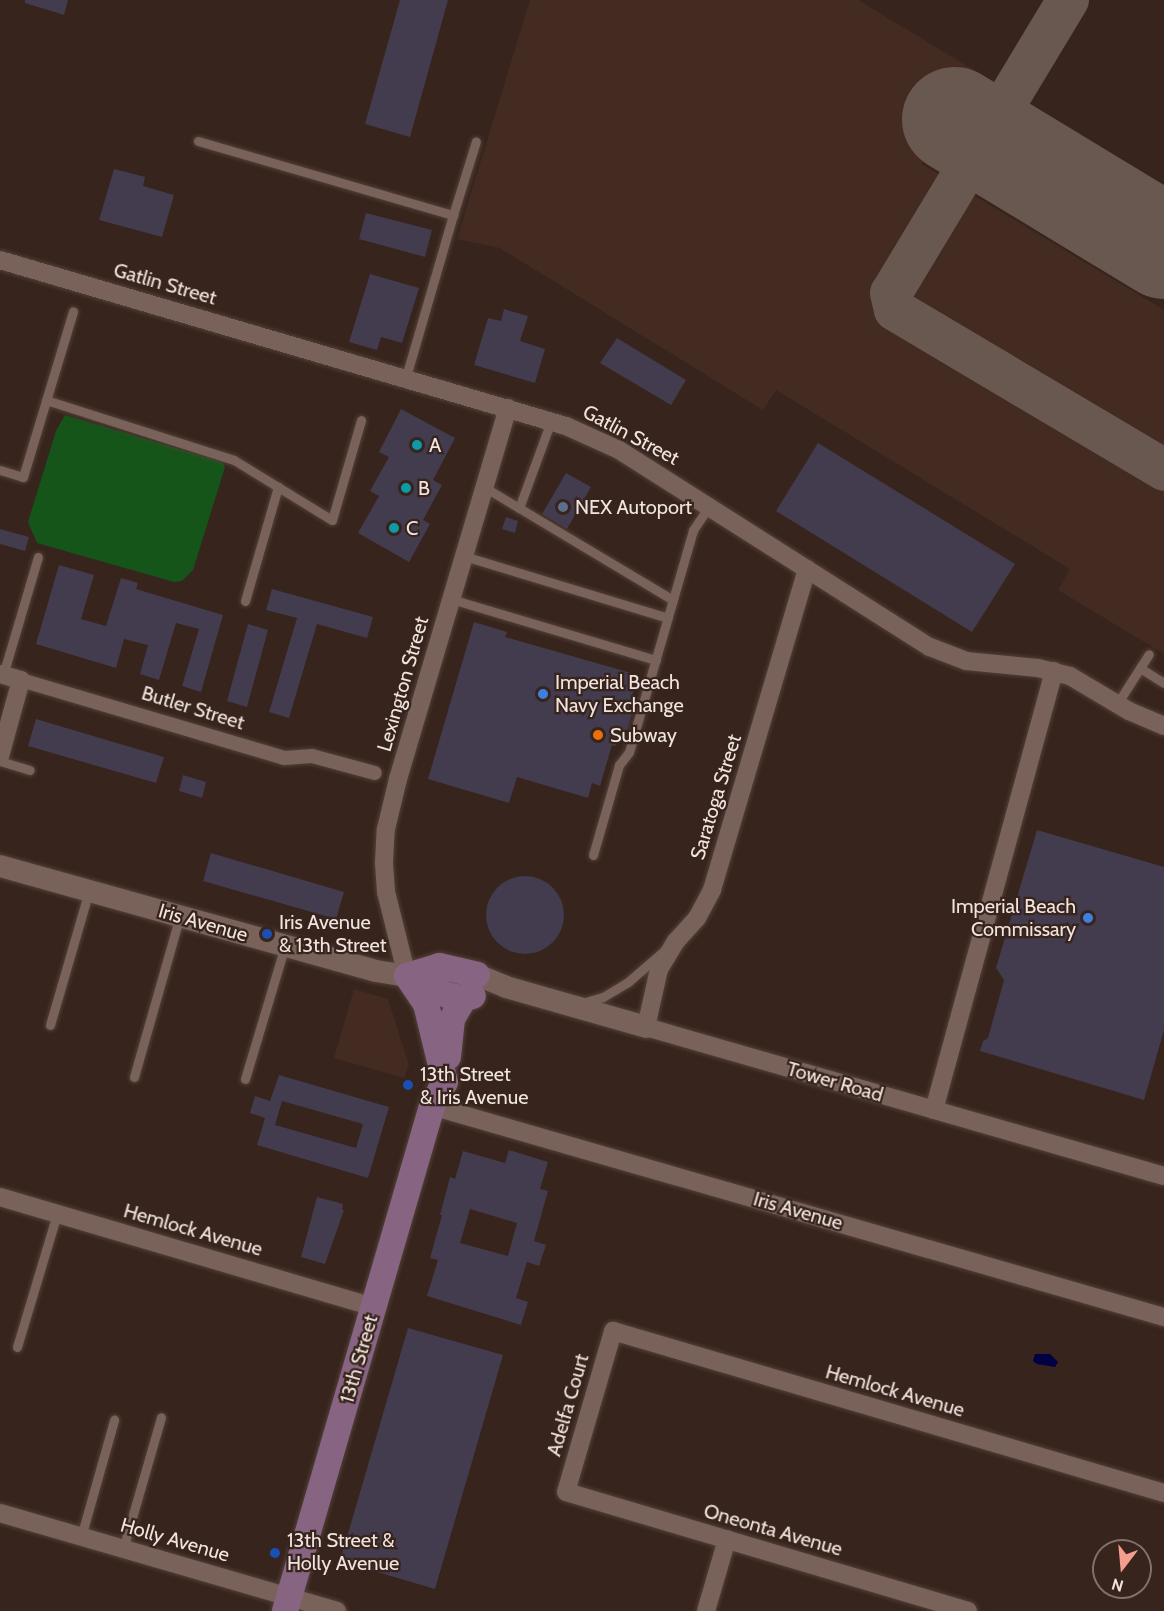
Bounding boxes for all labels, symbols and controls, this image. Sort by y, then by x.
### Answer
street label: Gatlin Street [111,258,219,310]
street label: Gatlin Street [579,400,683,470]
place label: A [429,433,441,457]
marker: A [410,438,424,452]
place label: B [418,476,430,500]
marker: B [399,481,413,495]
place label: NEX Autoport [575,495,692,519]
marker: NEX Autoport [556,500,570,514]
place label: C [406,516,418,540]
marker: C [387,521,401,535]
street label: Lexington Street [372,614,434,754]
place label: Imperial Beach Navy Exchange [555,670,684,717]
street label: Butler Street [139,681,247,735]
marker: Imperial Beach Navy Exchange [536,687,550,701]
place label: Subway [610,723,677,747]
marker: Subway [591,728,605,742]
street label: Saratoga Street [686,731,746,863]
place label: Imperial Beach Commissary [951,894,1076,941]
street label: Iris Avenue [156,899,250,947]
place label: Iris Avenue & 13th Street [279,910,387,957]
marker: Imperial Beach Commissary [1081,911,1095,925]
marker: Iris Avenue & 13th Street [260,927,274,941]
street label: Tower Road [784,1057,886,1107]
place label: 13th Street & Iris Avenue [420,1062,528,1109]
marker: 13th Street & Iris Avenue [401,1078,415,1092]
street label: Iris Avenue [751,1187,845,1235]
street label: Hemlock Avenue [121,1199,265,1261]
street label: 13th Street [335,1312,383,1406]
street label: Adelfa Court [542,1351,594,1459]
street label: Hemlock Avenue [823,1360,967,1422]
street label: Oneonta Avenue [701,1499,845,1561]
street label: Holly Avenue [118,1513,232,1567]
place label: 13th Street & Holly Avenue [287,1529,399,1576]
north arrow [1092,1539,1152,1599]
marker: 13th Street & Holly Avenue [268,1546,282,1560]
text: N [1109,1574,1126,1596]

